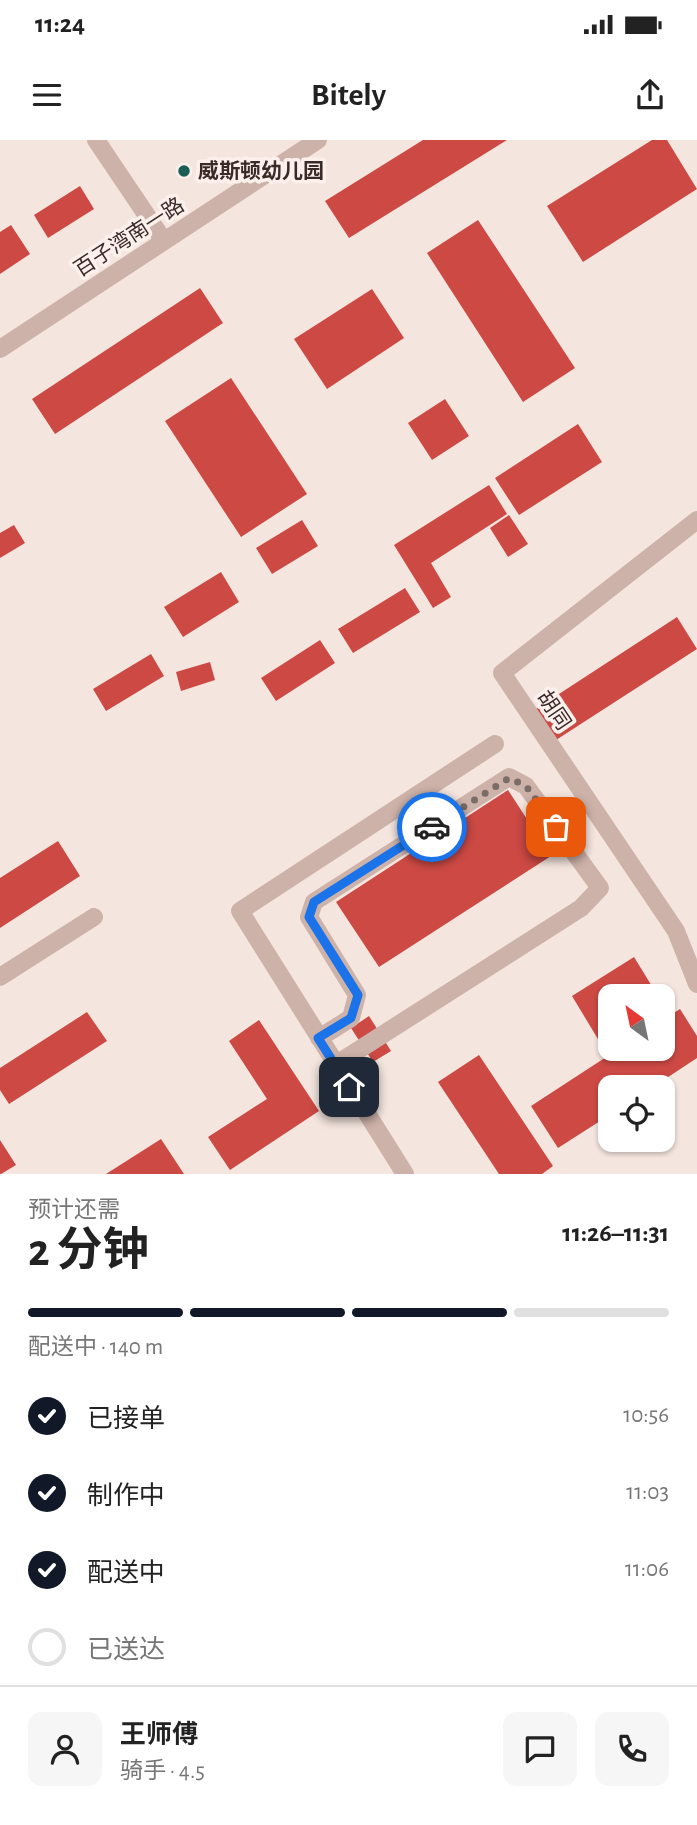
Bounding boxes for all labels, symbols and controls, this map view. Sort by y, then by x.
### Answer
text: 11:24 [35,11,85,37]
icon: menu [28,76,66,114]
icon: share [631,76,669,114]
text: Bitely [311,79,386,111]
place label: 威斯顿幼儿园 [198,160,324,182]
marker: 威斯顿幼儿园 [176,163,192,179]
street label: 百子湾南一路 [70,193,188,281]
street label: 胡同 [533,686,575,734]
courier [397,792,467,862]
pin [526,797,586,857]
icon: car [413,808,451,846]
icon: bag [537,808,575,846]
north arrow [598,984,676,1060]
map controls [598,984,675,1152]
pin [319,1057,379,1117]
icon: home [330,1068,368,1106]
button: locate [598,1075,675,1152]
text: 预计还需 [28,1199,120,1222]
text: 11:26–11:31 [562,1220,669,1246]
text: 2 分钟 [28,1228,149,1274]
text: 配送中 · 140 m [28,1336,163,1359]
icon: check [28,1397,66,1435]
text: 10:56 [623,1404,669,1427]
text: 已接单 [87,1406,165,1432]
icon: check [28,1474,66,1512]
text: 11:03 [626,1481,669,1504]
text: 制作中 [87,1483,165,1509]
icon: check [28,1551,66,1589]
text: 11:06 [625,1558,669,1581]
text: 配送中 [87,1560,165,1586]
text: 已送达 [87,1637,165,1663]
button: person [28,1712,102,1786]
button: chat [503,1712,577,1786]
button: phone [595,1712,669,1786]
text: 王师傅 [120,1722,198,1748]
text: 骑手 · 4.5 [120,1760,205,1783]

